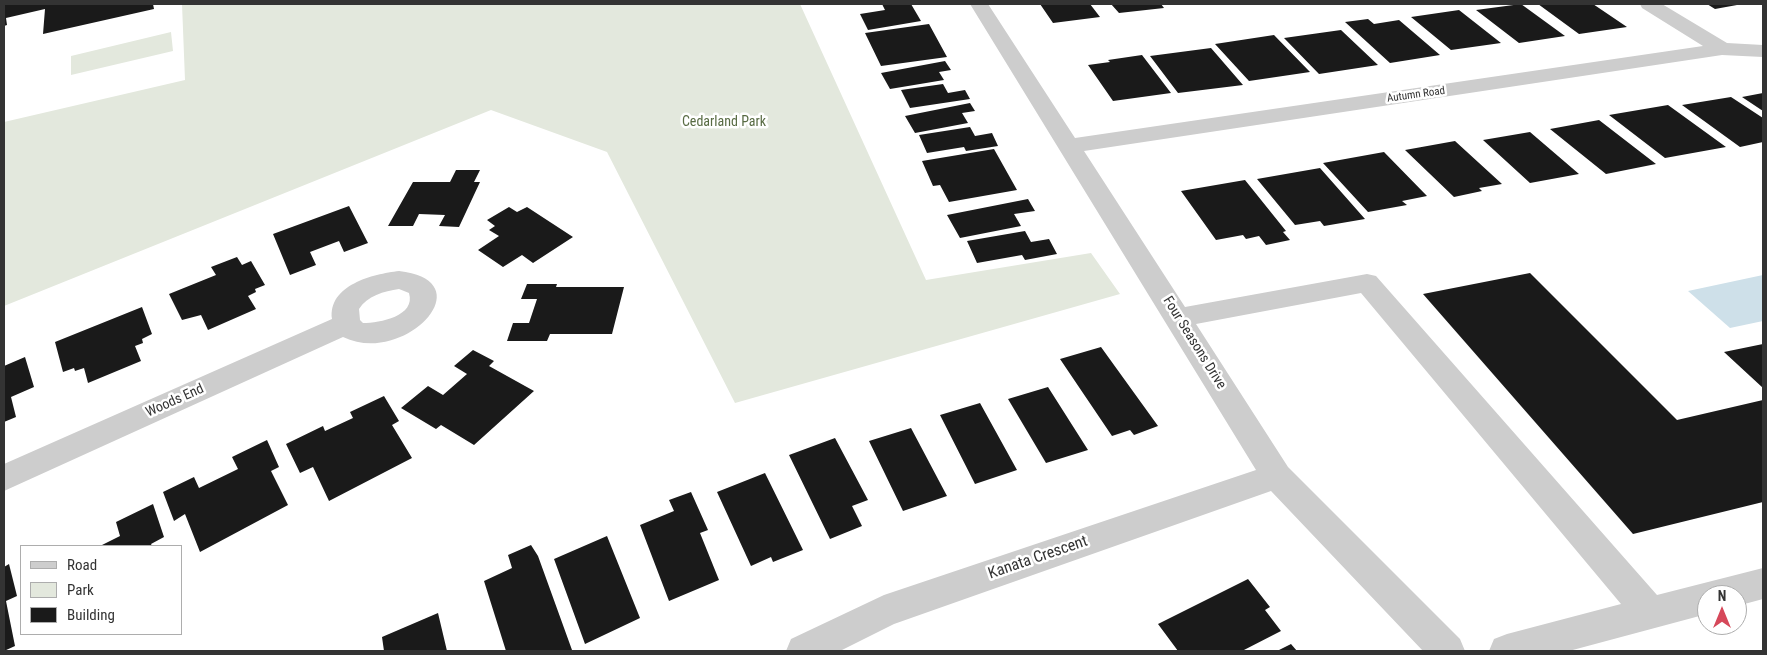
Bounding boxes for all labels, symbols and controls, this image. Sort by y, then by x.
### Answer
street label: Autumn Road [1386,84,1446,106]
park label: Cedarland Park [682,114,766,130]
street label: Four Seasons Drive [1159,294,1229,392]
street label: Woods End [143,381,207,421]
street label: Kanata Crescent [986,532,1090,584]
legend [20,545,182,635]
text: Road [67,556,97,574]
text: Park [67,581,94,599]
north arrow [1697,585,1747,635]
text: N [1718,588,1726,604]
text: Building [67,606,115,624]

